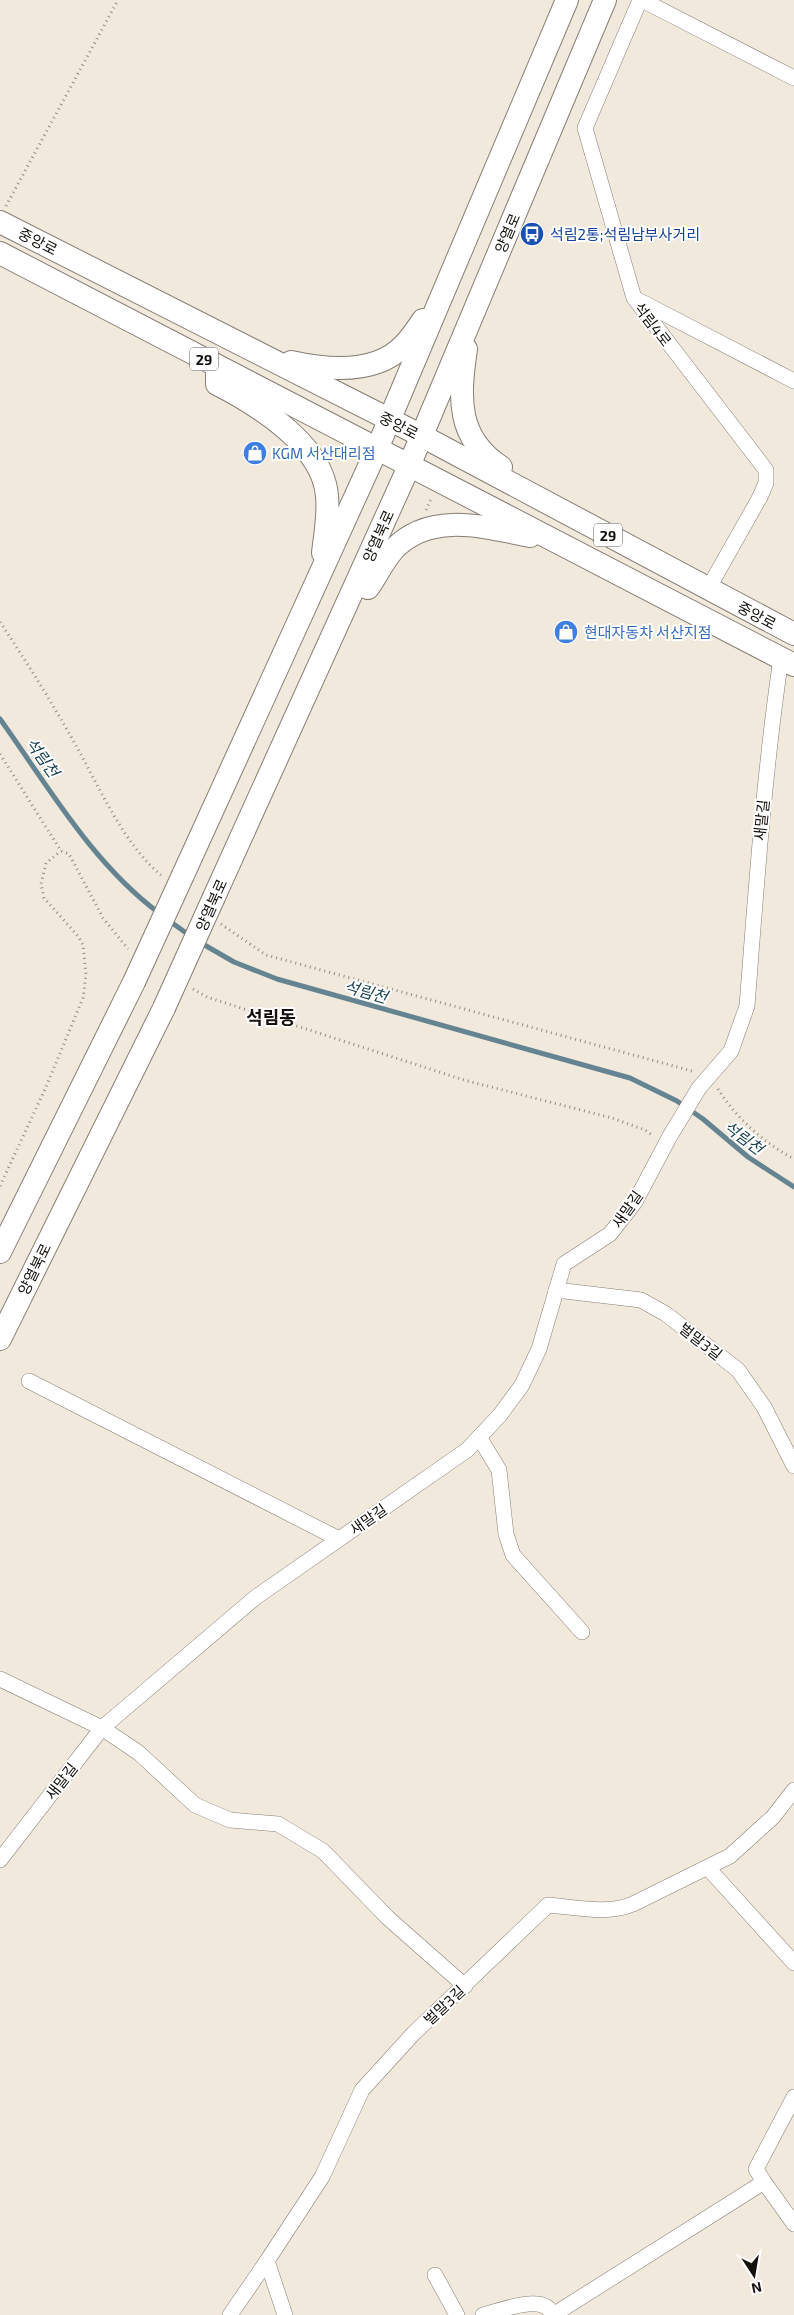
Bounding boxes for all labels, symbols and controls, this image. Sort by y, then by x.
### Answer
street label: 양열로 [491,210,523,256]
bus stop icon: 석림2통;석림남부사거리 [519,221,545,247]
street label: 중앙로 [15,224,61,258]
place label: 석림2통;석림남부사거리 [550,225,700,243]
street label: 석림4로 [631,298,675,350]
road number: 29 [190,348,218,370]
street label: 중앙로 [376,408,422,442]
shop icon: KGM 서산대리점 [242,440,268,466]
place label: KGM 서산대리점 [272,444,375,462]
street label: 양열북로 [359,507,397,565]
road number: 29 [594,524,622,546]
street label: 중앙로 [734,597,780,633]
shop icon: 현대자동차 서산지점 [553,619,579,645]
place label: 현대자동차 서산지점 [584,623,712,641]
water label: 석림천 [22,734,65,782]
street label: 새말길 [750,798,772,842]
street label: 양열북로 [192,876,230,934]
water label: 석림천 [342,976,392,1007]
district label: 석림동 [246,1006,296,1028]
water label: 석림천 [721,1116,769,1159]
street label: 새말길 [608,1187,646,1231]
street label: 양열북로 [14,1240,54,1298]
street label: 벌말3길 [676,1319,726,1363]
street label: 새말길 [346,1500,390,1538]
street label: 새말길 [41,1759,81,1803]
street label: 벌말3길 [420,1981,468,2029]
north arrow [729,2250,779,2300]
text: N [750,2279,764,2298]

